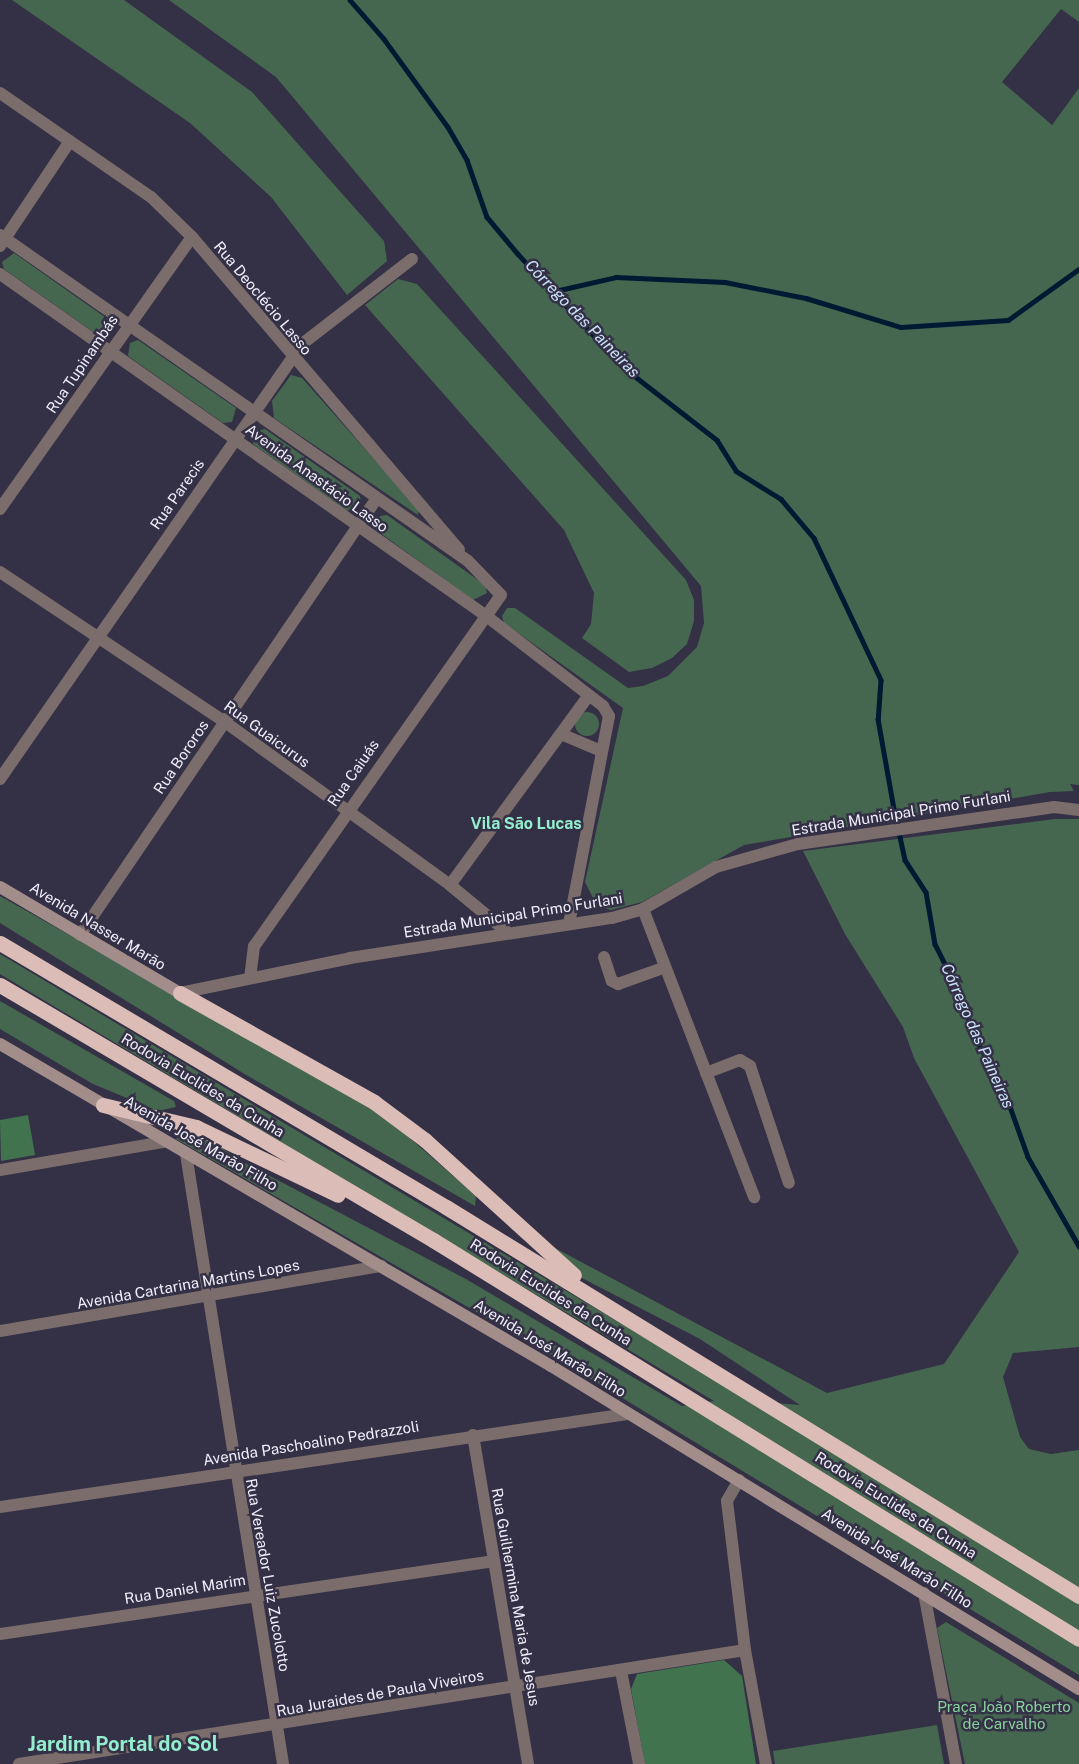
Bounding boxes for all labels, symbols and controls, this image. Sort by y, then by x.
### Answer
street label: Rua Deoclécio Lasso [210,237,316,359]
water label: Córrego das Paineiras [521,256,643,382]
street label: Rua Tupinambás [42,311,122,417]
street label: Avenida Anastácio Lasso [242,420,392,536]
street label: Rua Parecis [146,455,208,533]
street label: Rua Guaicurus [221,697,313,771]
street label: Rua Bororos [150,717,212,797]
street label: Rua Caiuás [323,736,383,810]
street label: Estrada Municipal Primo Furlani [790,787,1012,839]
district label: Vila São Lucas [470,814,582,834]
street label: Avenida Nasser Marão [27,878,169,974]
street label: Estrada Municipal Primo Furlani [402,889,624,941]
water label: Córrego das Paineiras [936,960,1018,1112]
street label: Rodovia Euclides da Cunha [118,1029,288,1141]
street label: Avenida José Marão Filho [121,1092,281,1194]
street label: Rodovia Euclides da Cunha [467,1235,635,1349]
street label: Avenida Cartarina Martins Lopes [75,1256,301,1312]
street label: Avenida José Marão Filho [470,1295,630,1401]
street label: Avenida Paschoalino Pedrazzoli [202,1417,420,1469]
street label: Rodovia Euclides da Cunha [812,1448,980,1562]
street label: Rua Vereador Luiz Zucolotto [242,1477,294,1673]
street label: Rua Guilhermina Maria de Jesus [488,1486,544,1708]
street label: Avenida José Marão Filho [818,1504,976,1612]
street label: Rua Daniel Marim [123,1571,247,1607]
street label: Rua Juraides de Paula Viveiros [275,1666,485,1720]
park label: Praça João Roberto de Carvalho [937,1697,1071,1732]
district label: Jardim Portal do Sol [28,1732,218,1756]

